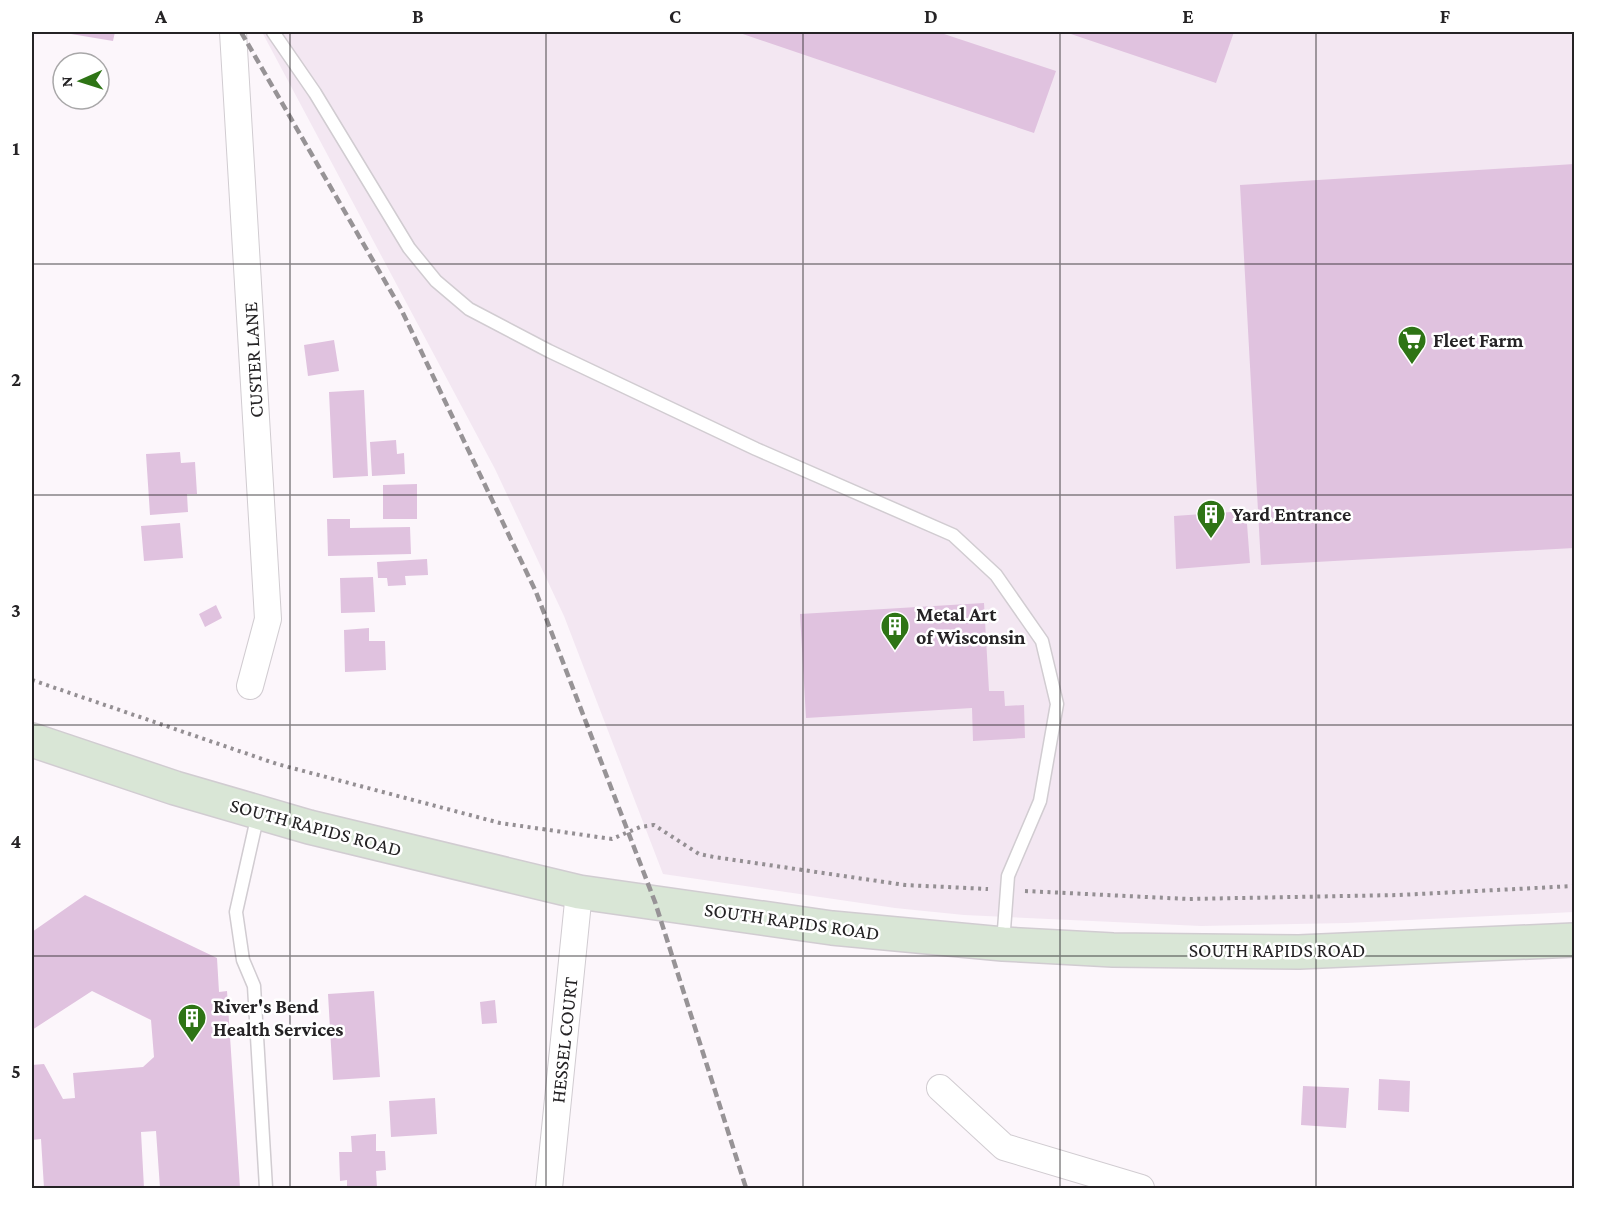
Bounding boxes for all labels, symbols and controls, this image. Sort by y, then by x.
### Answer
text: A [154,5,168,27]
text: B [412,5,424,27]
text: C [669,5,681,27]
text: D [924,5,938,27]
text: E [1182,5,1194,27]
text: F [1440,5,1451,27]
north arrow [51,51,111,111]
text: N [58,76,75,88]
text: 1 [12,137,20,159]
street label: CUSTER LANE [239,301,267,418]
supermarket icon: Fleet Farm [1396,324,1428,366]
place label: Fleet Farm [1433,329,1524,351]
text: 2 [11,368,21,390]
building icon: Yard Entrance [1195,498,1227,540]
place label: Yard Entrance [1232,503,1351,525]
text: 3 [11,599,21,621]
place label: Metal Art of Wisconsin [916,603,1026,648]
building icon: Metal Art of Wisconsin [879,610,911,652]
street label: SOUTH RAPIDS ROAD [228,794,404,860]
text: 4 [11,830,22,852]
street label: SOUTH RAPIDS ROAD [703,898,881,944]
street label: SOUTH RAPIDS ROAD [1189,939,1365,961]
street label: HESSEL COURT [546,976,582,1104]
place label: River's Bend Health Services [213,995,344,1040]
building icon: River's Bend Health Services [176,1002,208,1044]
text: 5 [11,1060,21,1082]

